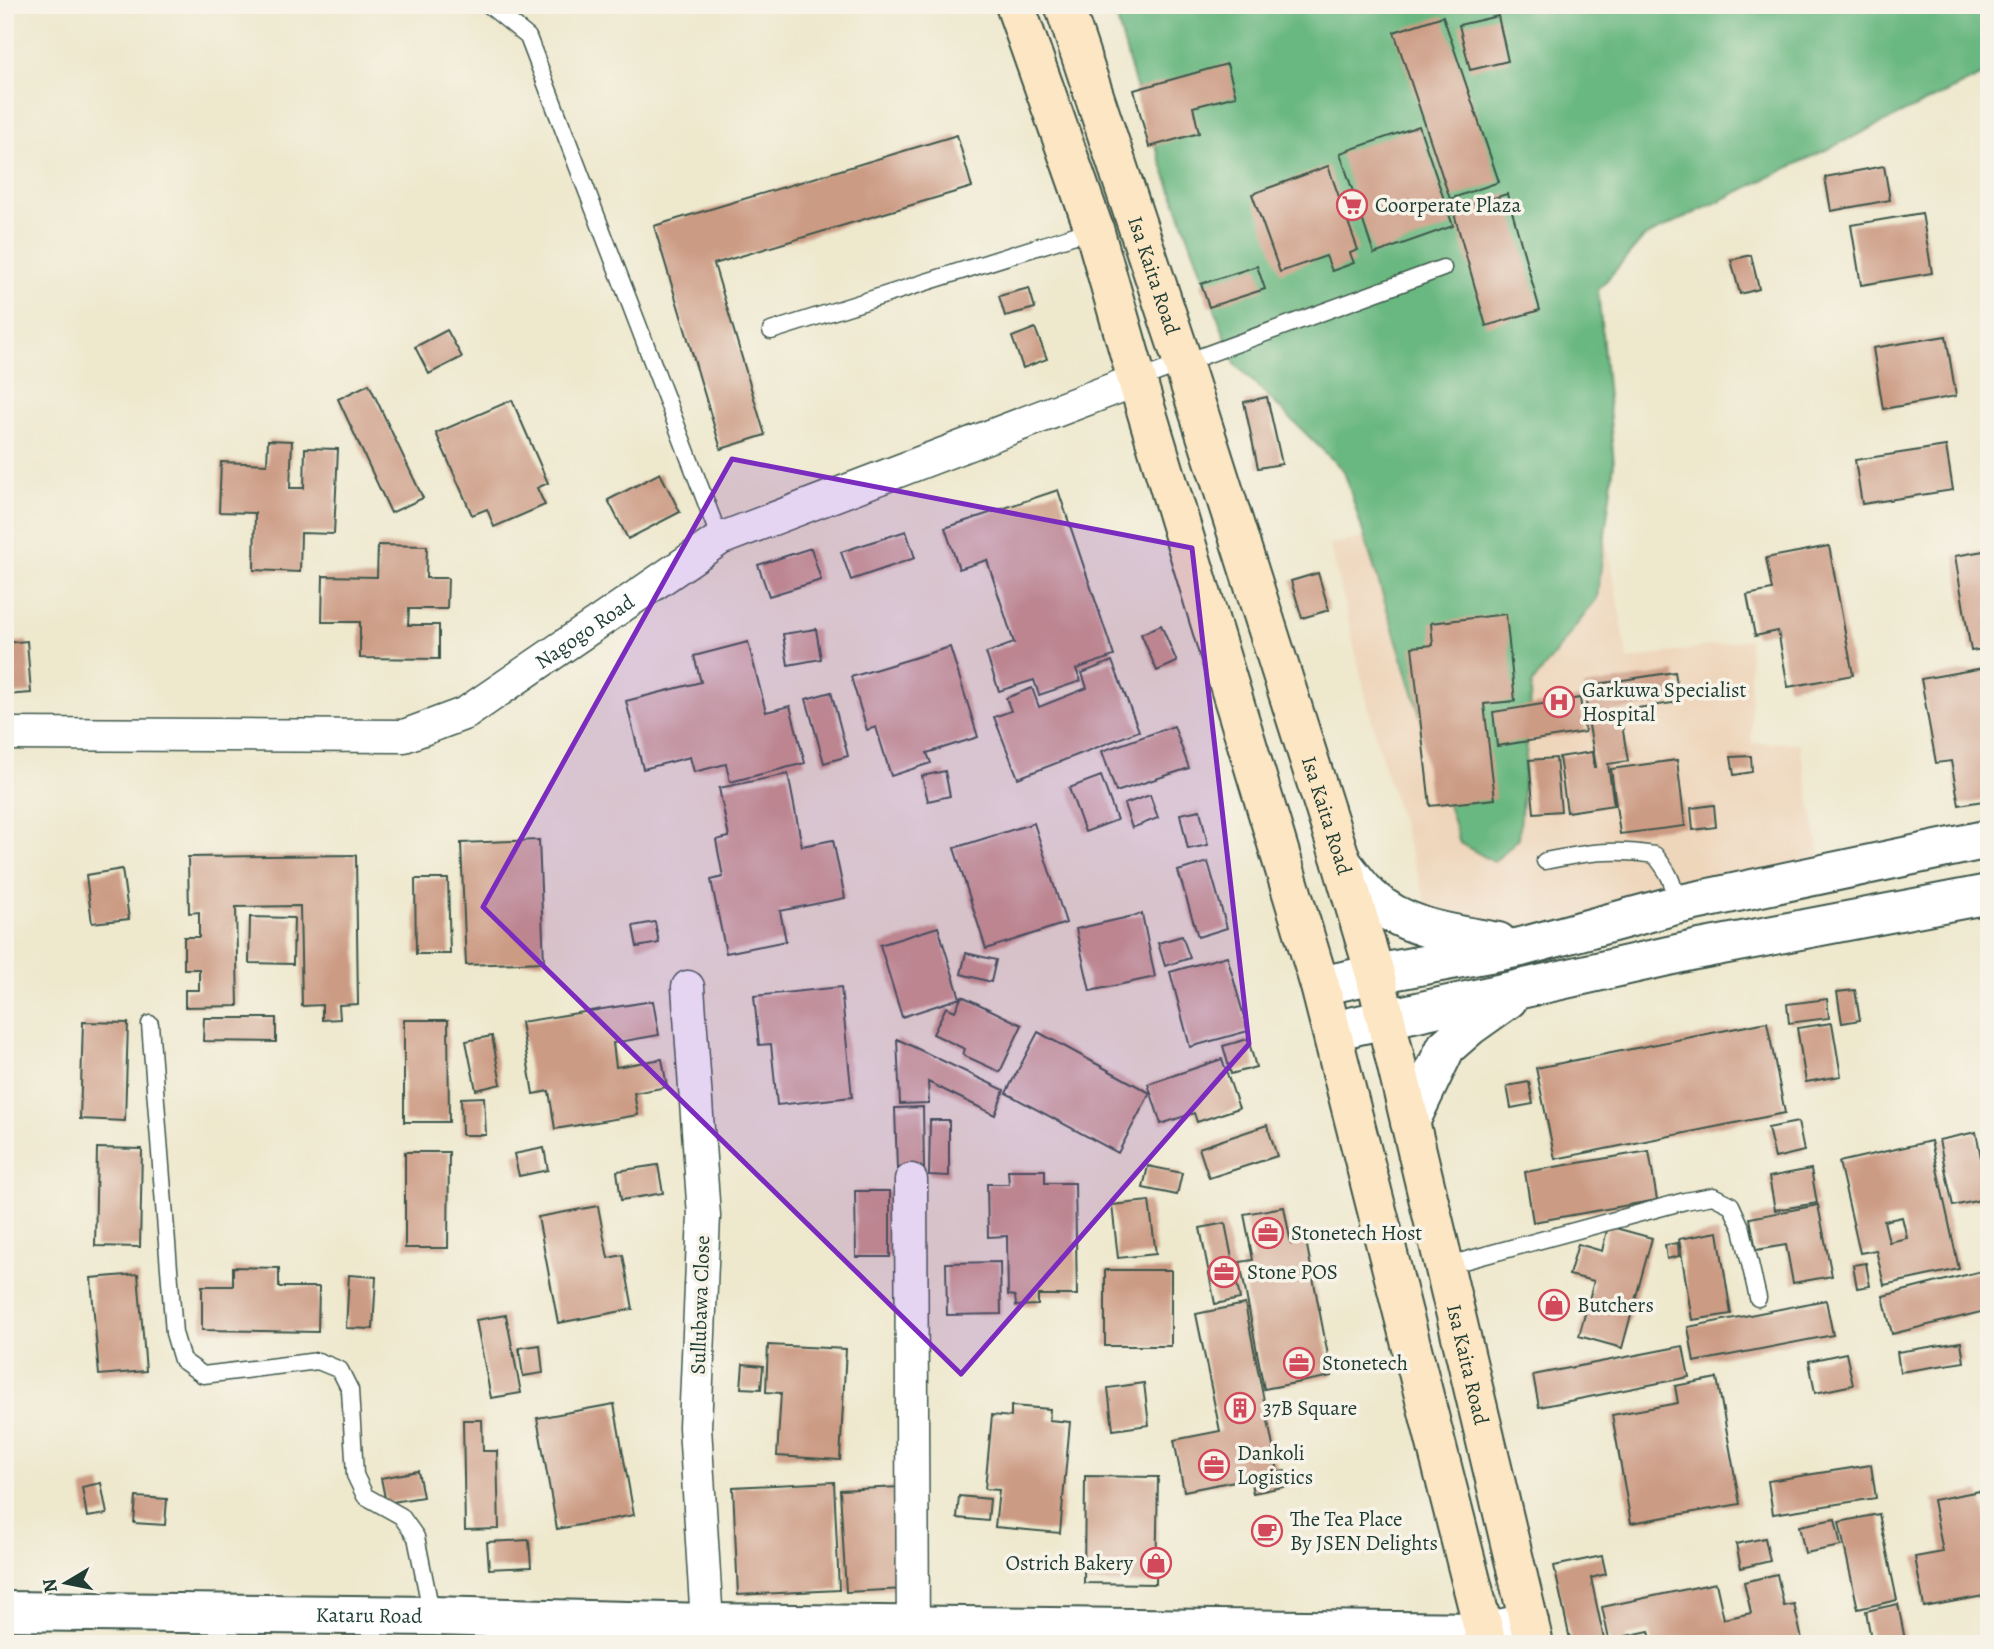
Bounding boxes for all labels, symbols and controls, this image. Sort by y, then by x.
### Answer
supermarket icon: Coorperate Plaza [1335,188,1369,222]
place label: Coorperate Plaza [1375,191,1521,219]
street label: Isa Kaita Road [1121,213,1187,339]
street label: Nagogo Road [530,587,640,676]
place label: Garkuwa Specialist Hospital [1582,676,1747,728]
hospital icon: Garkuwa Specialist Hospital [1542,685,1576,719]
street label: Isa Kaita Road [1295,753,1359,879]
office icon: Stonetech Host [1251,1216,1285,1250]
place label: Stonetech Host [1291,1219,1422,1247]
street label: Sullubawa Close [684,1235,716,1375]
office icon: Stone POS [1207,1255,1241,1289]
place label: Stone POS [1247,1258,1338,1286]
shop icon: Butchers [1537,1288,1571,1322]
place label: Butchers [1577,1291,1654,1319]
street label: Isa Kaita Road [1440,1301,1496,1428]
office icon: Stonetech [1282,1346,1316,1380]
place label: Stonetech [1322,1349,1408,1377]
building icon: 37B Square [1223,1391,1257,1425]
place label: 37B Square [1263,1394,1357,1422]
place label: Dankoli Logistics [1237,1439,1313,1491]
office icon: Dankoli Logistics [1197,1448,1231,1482]
place label: The Tea Place By JSEN Delights [1290,1505,1438,1557]
cafe icon: The Tea Place By JSEN Delights [1250,1514,1284,1548]
shop icon: Ostrich Bakery [1139,1546,1173,1580]
north arrow [32,1548,102,1618]
place label: Ostrich Bakery [1005,1549,1134,1577]
text: N [36,1577,64,1595]
street label: Kataru Road [315,1601,423,1630]

